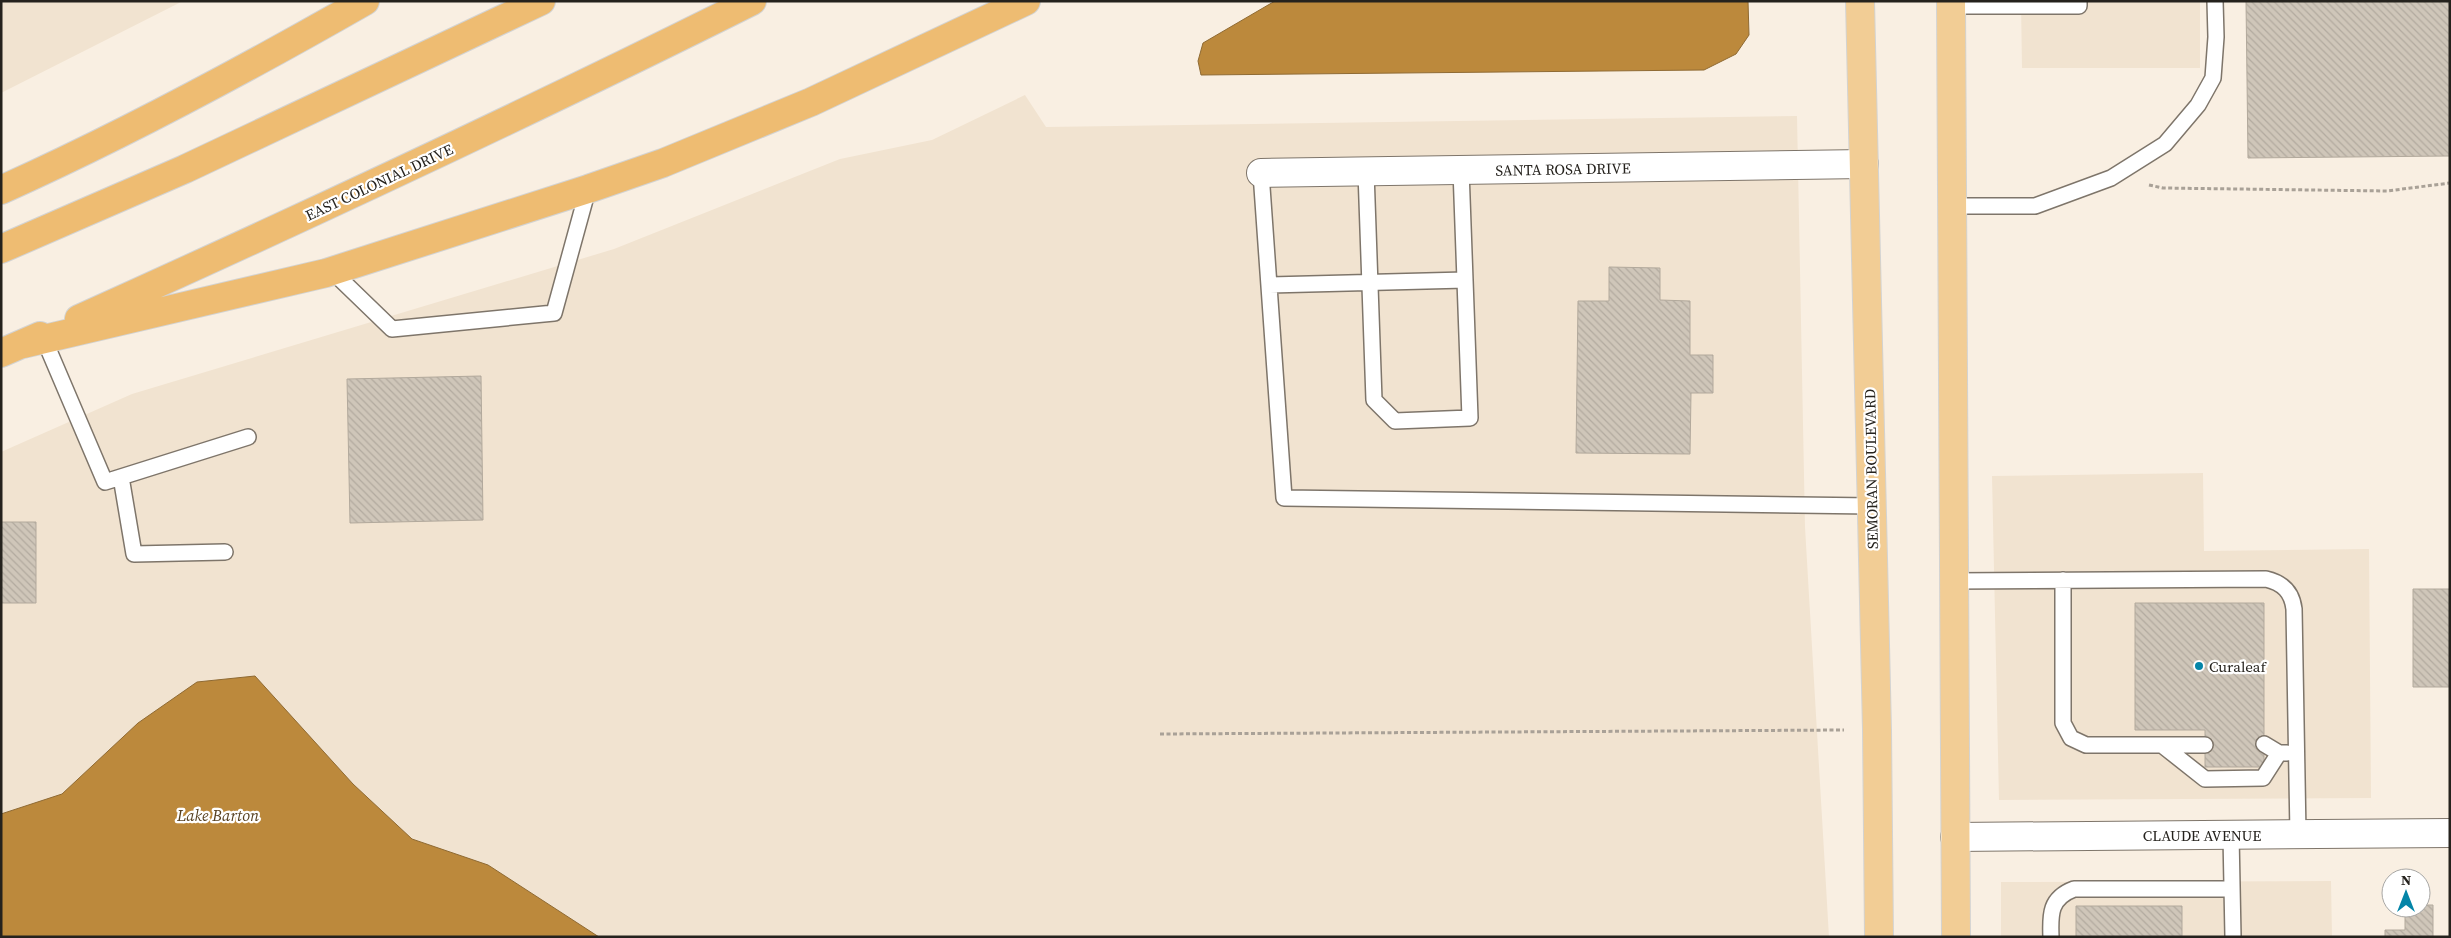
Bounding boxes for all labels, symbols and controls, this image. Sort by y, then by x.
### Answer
street label: EAST COLONIAL DRIVE [302,138,456,226]
street label: SANTA ROSA DRIVE [1495,157,1631,181]
street label: SEMORAN BOULEVARD [1859,389,1883,549]
place label: Curaleaf [2209,656,2267,677]
marker: Curaleaf [2193,660,2205,672]
water label: Lake Barton [176,804,259,826]
street label: CLAUDE AVENUE [2143,825,2261,846]
north arrow [2381,868,2431,918]
text: N [2401,870,2411,890]

